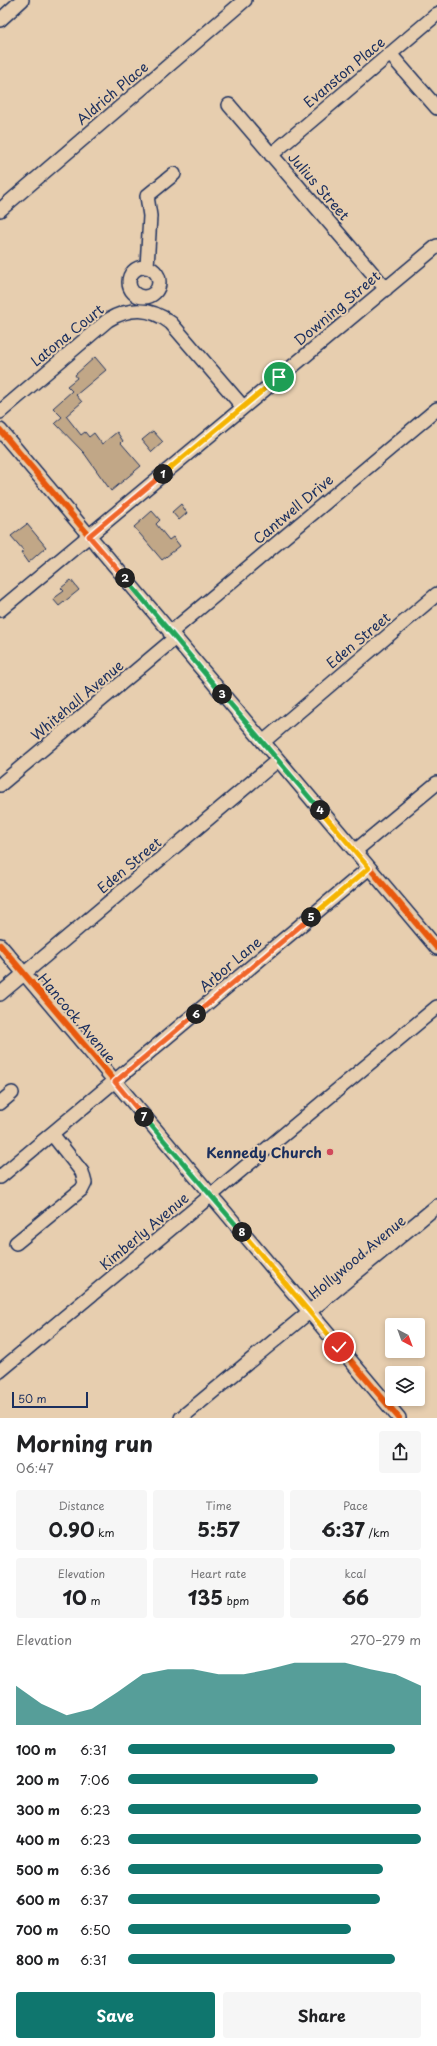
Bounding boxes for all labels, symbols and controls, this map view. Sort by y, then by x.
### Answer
street label: Evanston Place [299,32,389,112]
street label: Aldrich Place [71,57,153,129]
street label: Julius Street [283,147,355,225]
street label: Downing Street [289,265,385,350]
street label: Latona Court [26,299,108,371]
pin [262,360,296,394]
icon: arrive [268,366,290,388]
pin: 1 [153,464,173,484]
text: 1 [160,465,166,482]
street label: Cantwell Drive [248,469,338,549]
pin: 2 [115,568,135,588]
text: 2 [121,569,129,586]
street label: Eden Street [321,607,395,673]
street label: Whitehall Avenue [26,655,128,745]
pin: 3 [212,684,232,704]
text: 3 [218,685,226,702]
pin: 4 [310,800,330,820]
text: 4 [316,801,324,818]
street label: Eden Street [92,832,166,898]
pin: 5 [301,907,321,927]
text: 5 [307,908,315,925]
street label: Arbor Lane [194,931,266,997]
street label: Hancock Avenue [33,968,121,1068]
pin: 6 [186,1004,206,1024]
text: 6 [192,1005,200,1022]
pin: 7 [134,1107,154,1127]
text: 7 [141,1108,147,1125]
place label: Kennedy Church [206,1142,322,1163]
marker: Kennedy Church [325,1147,335,1157]
street label: Kimberly Avenue [95,1187,193,1275]
street label: Hollywood Avenue [304,1210,410,1304]
pin: 8 [232,1222,252,1242]
text: 8 [239,1223,245,1240]
north arrow [385,1318,425,1358]
map controls [385,1318,425,1406]
pin [322,1330,356,1364]
icon: check [328,1336,350,1358]
button: layers [385,1366,425,1406]
scale bar [12,1390,88,1409]
text: 50 m [18,1390,47,1407]
text: Morning run [16,1426,153,1459]
button: share [379,1431,421,1473]
text: 06:47 [16,1458,54,1477]
text: Distance [58,1497,105,1514]
text: Time [206,1497,232,1514]
text: Pace [343,1497,368,1514]
text: 0.90 [48,1514,94,1544]
text: 5:57 [197,1514,240,1544]
text: 6:37 [322,1514,365,1544]
text: km [94,1524,115,1541]
text: /km [365,1524,389,1541]
text: Elevation [58,1565,105,1582]
text: Heart rate [191,1565,246,1582]
text: kcal [345,1565,366,1582]
text: 10 [63,1582,87,1612]
text: 135 [188,1582,223,1612]
text: 66 [342,1582,369,1612]
text: m [87,1592,100,1609]
text: bpm [223,1592,249,1609]
text: Elevation [16,1630,72,1649]
text: 270–279 m [350,1630,421,1649]
text: 100 m [16,1740,57,1759]
text: 6:31 [80,1740,106,1759]
text: 200 m [16,1770,60,1789]
text: 7:06 [80,1770,110,1789]
text: 300 m [16,1800,60,1819]
text: 6:23 [80,1800,110,1819]
text: 400 m [16,1830,60,1849]
text: 6:23 [80,1830,110,1849]
text: 500 m [16,1860,59,1879]
text: 6:36 [80,1860,111,1879]
text: 600 m [16,1890,60,1909]
text: 6:37 [80,1890,108,1909]
text: 700 m [16,1920,58,1939]
text: 6:50 [80,1920,111,1939]
text: 800 m [16,1950,59,1969]
text: 6:31 [80,1950,106,1969]
button: Save [16,1992,215,2038]
button: Share [223,1992,421,2038]

